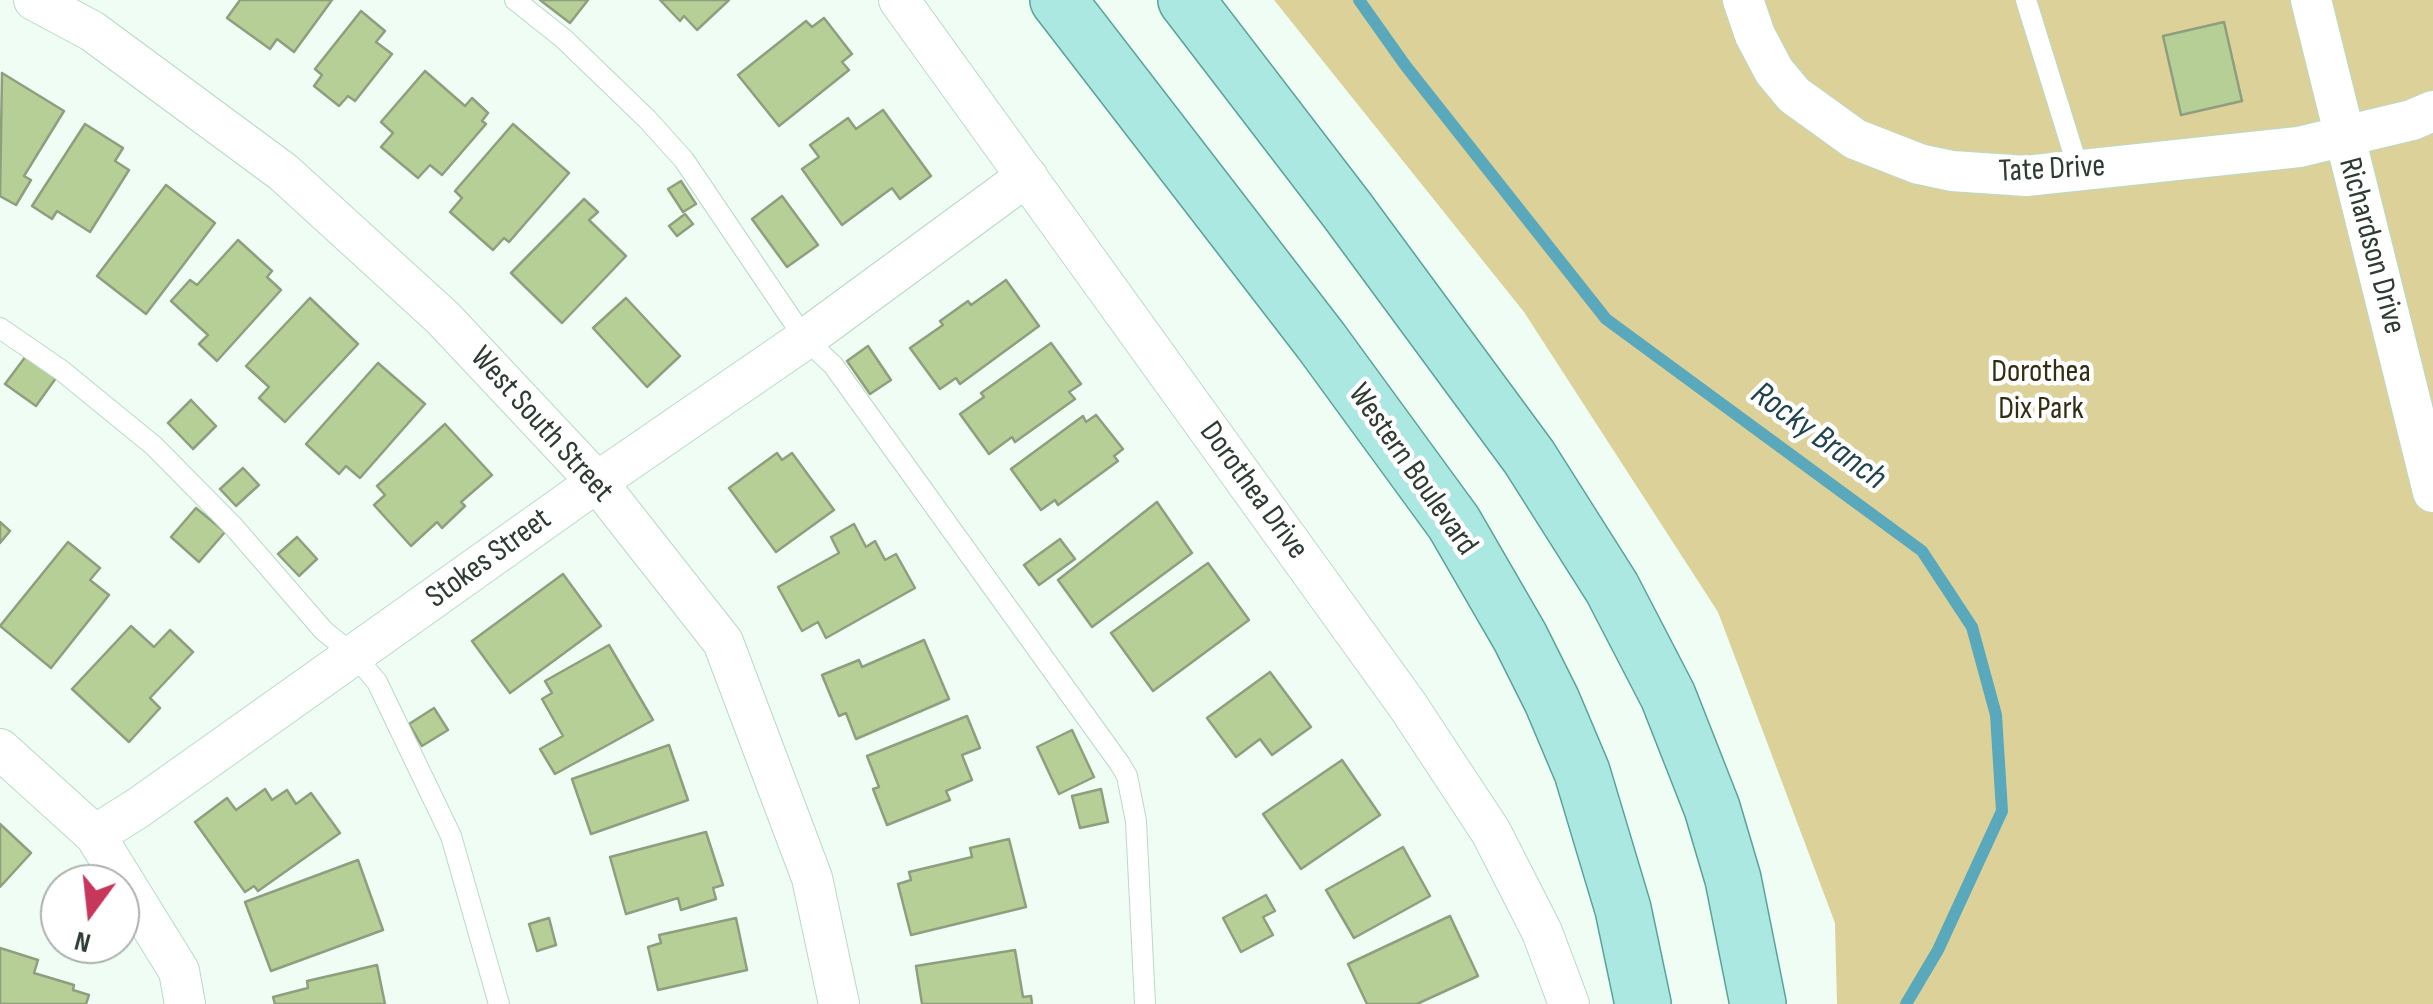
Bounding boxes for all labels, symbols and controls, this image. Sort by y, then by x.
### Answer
street label: Tate Drive [1998,148,2106,192]
street label: Richardson Drive [2329,154,2413,338]
street label: West South Street [461,339,621,511]
park label: Dorothea Dix Park [1991,354,2091,429]
water label: Rocky Branch [1742,374,1894,500]
street label: Western Boulevard [1339,377,1485,563]
street label: Dorothea Drive [1190,415,1316,567]
street label: Stokes Street [419,501,559,617]
north arrow [40,864,140,964]
text: N [71,924,94,959]

